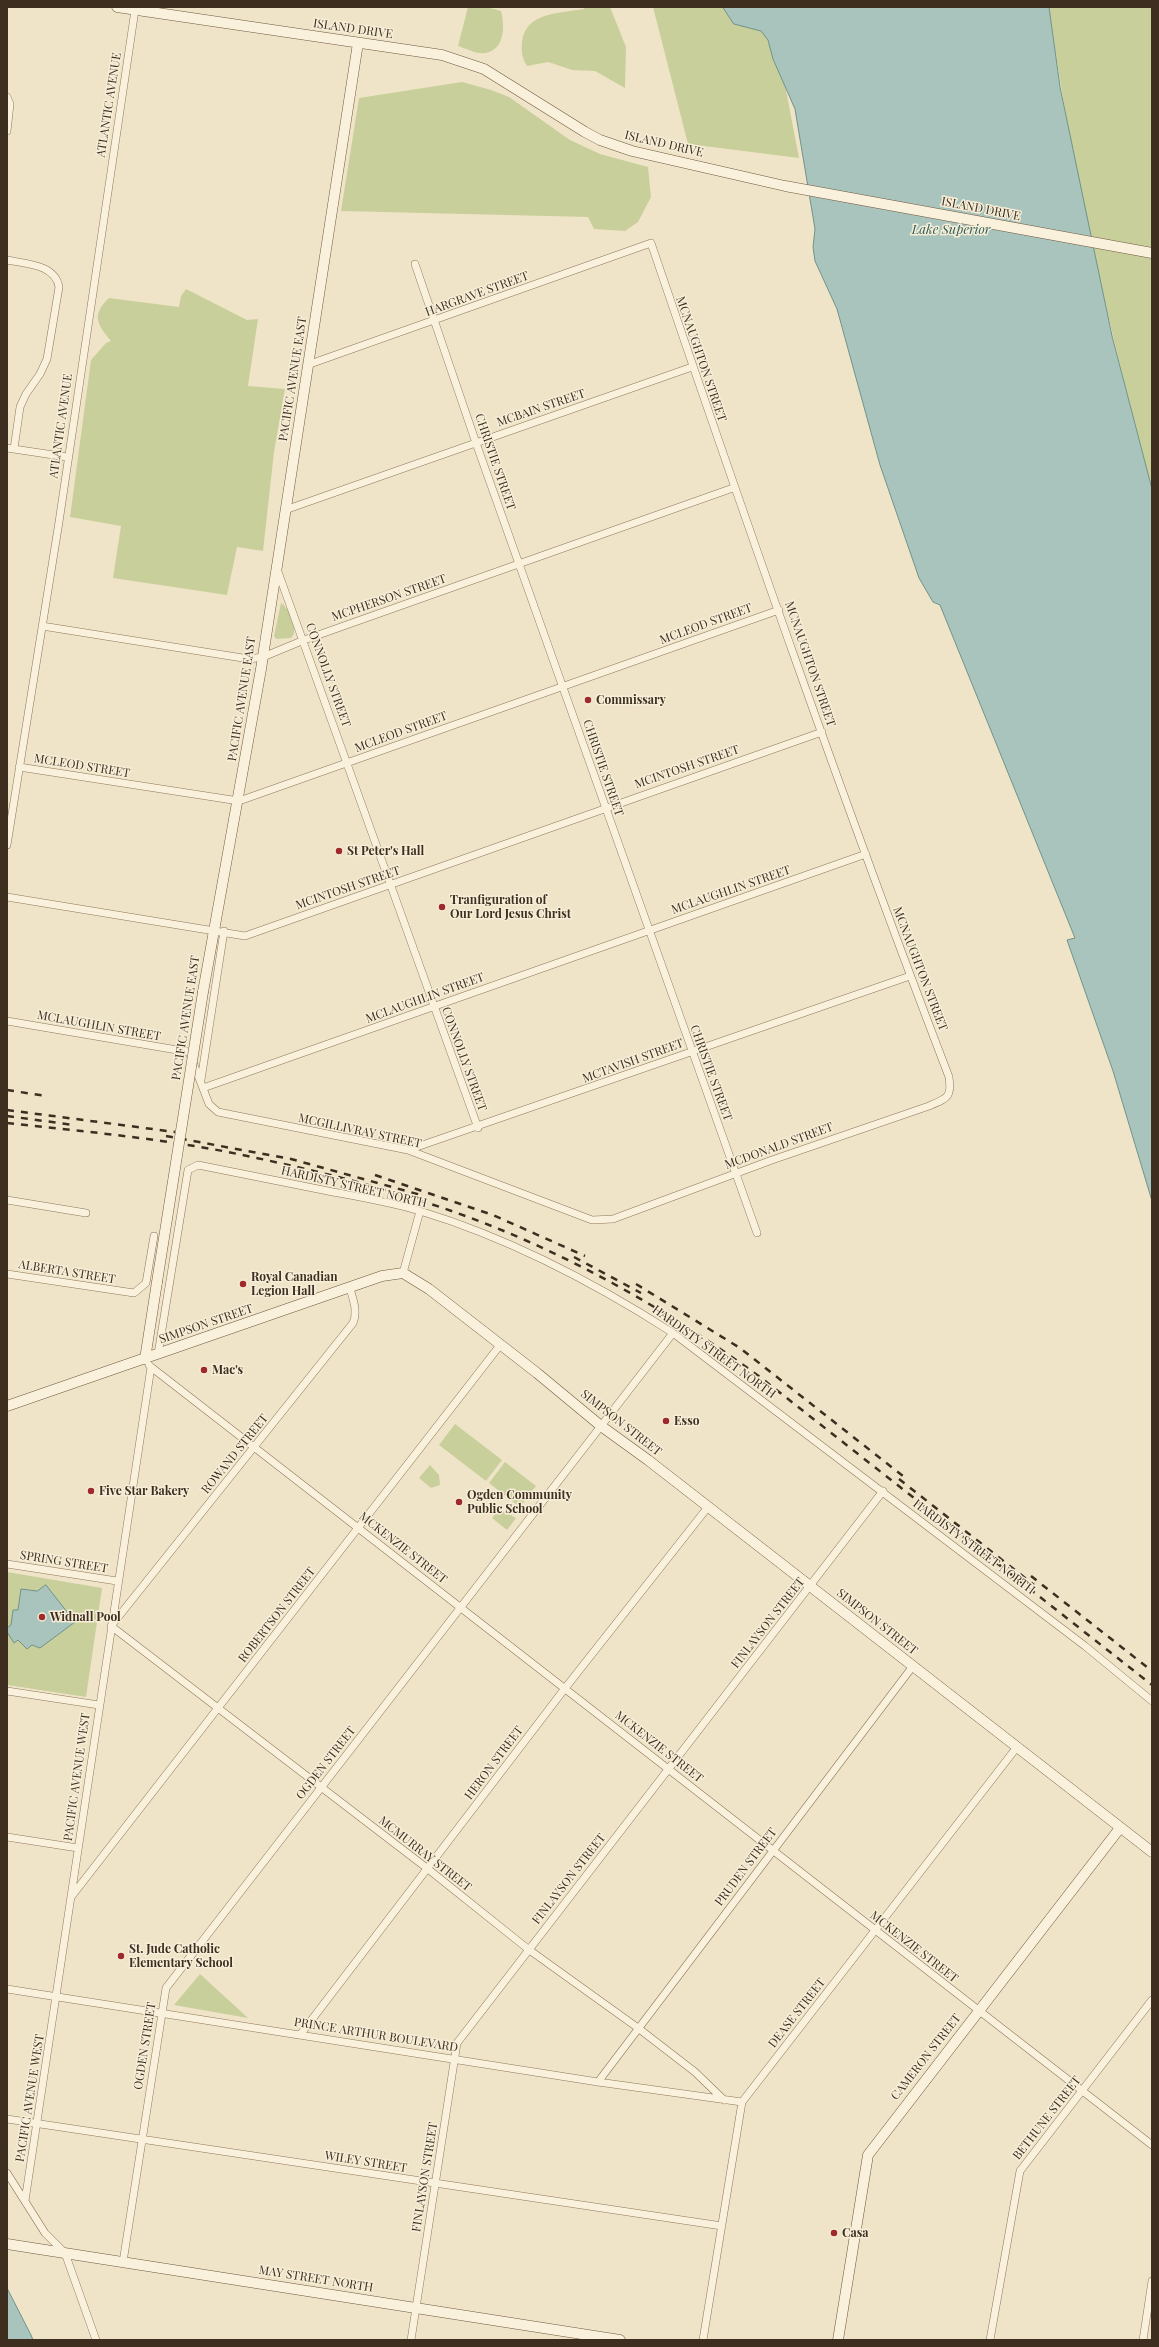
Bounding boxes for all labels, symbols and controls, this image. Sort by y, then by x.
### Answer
street label: ISLAND DRIVE [312,16,394,42]
street label: ATLANTIC AVENUE [94,52,124,158]
street label: ISLAND DRIVE [623,128,705,160]
street label: ISLAND DRIVE [940,194,1022,224]
water label: Lake Superior [912,222,990,238]
street label: HARGRAVE STREET [423,269,531,319]
street label: MCNAUGHTON STREET [673,294,729,424]
street label: PACIFIC AVENUE EAST [276,316,310,442]
street label: ATLANTIC AVENUE [47,373,75,479]
street label: MCBAIN STREET [495,386,587,430]
street label: CHRISTIE STREET [472,412,518,512]
street label: MCPHERSON STREET [330,572,448,624]
street label: MCNAUGHTON STREET [782,599,838,729]
street label: MCLEOD STREET [658,601,754,647]
street label: CONNOLLY STREET [302,621,354,729]
street label: PACIFIC AVENUE EAST [225,636,259,762]
place label: Commissary [596,693,666,707]
marker: Commissary [583,695,593,705]
street label: MCLEOD STREET [353,709,449,755]
street label: CHRISTIE STREET [580,718,626,818]
street label: MCINTOSH STREET [633,742,741,792]
street label: MCLEOD STREET [33,751,131,781]
place label: St Peter's Hall [347,844,424,858]
marker: St Peter's Hall [334,846,344,856]
street label: MCINTOSH STREET [294,863,402,913]
street label: MCLAUGHLIN STREET [669,863,793,917]
place label: Tranfiguration of Our Lord Jesus Christ [450,893,571,921]
marker: Tranfiguration of Our Lord Jesus Christ [437,902,447,912]
street label: MCNAUGHTON STREET [890,905,950,1033]
street label: PACIFIC AVENUE EAST [169,955,203,1081]
street label: MCLAUGHLIN STREET [364,970,486,1026]
street label: CONNOLLY STREET [438,1005,490,1113]
street label: MCLAUGHLIN STREET [36,1008,162,1044]
street label: CHRISTIE STREET [687,1023,735,1123]
street label: MCTAVISH STREET [581,1036,685,1086]
street label: MCGILLIVRAY STREET [297,1111,423,1151]
street label: MCDONALD STREET [723,1120,835,1172]
street label: HARDISTY STREET NORTH [280,1163,428,1211]
street label: ALBERTA STREET [17,1257,117,1287]
place label: Royal Canadian Legion Hall [251,1270,338,1298]
marker: Royal Canadian Legion Hall [238,1279,248,1289]
street label: SIMPSON STREET [157,1301,255,1347]
street label: HARDISTY STREET NORTH [649,1302,779,1402]
place label: Mac's [212,1363,243,1377]
marker: Mac's [199,1365,209,1375]
street label: SIMPSON STREET [578,1387,664,1459]
street label: ROWAND STREET [199,1411,271,1497]
place label: Esso [674,1414,699,1428]
marker: Esso [661,1416,671,1426]
place label: Five Star Bakery [99,1484,189,1498]
marker: Five Star Bakery [86,1486,96,1496]
place label: Ogden Community Public School [467,1488,572,1516]
street label: HARDISTY STREET NORTH [910,1496,1038,1598]
marker: Ogden Community Public School [454,1497,464,1507]
street label: MCKENZIE STREET [356,1509,450,1587]
street label: SPRING STREET [19,1548,109,1576]
street label: ROBERTSON STREET [235,1564,319,1666]
street label: FINLAYSON STREET [728,1575,808,1671]
street label: SIMPSON STREET [834,1586,920,1658]
place label: Widnall Pool [50,1610,121,1624]
marker: Widnall Pool [37,1612,47,1622]
street label: MCKENZIE STREET [612,1708,706,1786]
street label: PACIFIC AVENUE WEST [61,1712,93,1842]
street label: HERON STREET [462,1723,526,1803]
street label: OGDEN STREET [293,1724,359,1802]
street label: MCMURRAY STREET [376,1813,474,1895]
street label: PRUDEN STREET [712,1825,780,1909]
street label: FINLAYSON STREET [529,1831,609,1927]
street label: MCKENZIE STREET [867,1908,961,1986]
place label: St. Jude Catholic Elementary School [129,1942,233,1970]
marker: St. Jude Catholic Elementary School [116,1951,126,1961]
street label: DEASE STREET [765,1975,829,2051]
street label: OGDEN STREET [131,2001,159,2091]
street label: CAMERON STREET [888,2011,964,2103]
street label: PRINCE ARTHUR BOULEVARD [293,2015,459,2055]
street label: PACIFIC AVENUE WEST [13,2033,47,2163]
street label: BETHUNE STREET [1010,2073,1084,2163]
street label: FINLAYSON STREET [409,2121,441,2233]
street label: WILEY STREET [324,2148,408,2176]
place label: Casa [842,2226,868,2240]
marker: Casa [829,2228,839,2238]
street label: MAY STREET NORTH [258,2263,374,2295]

